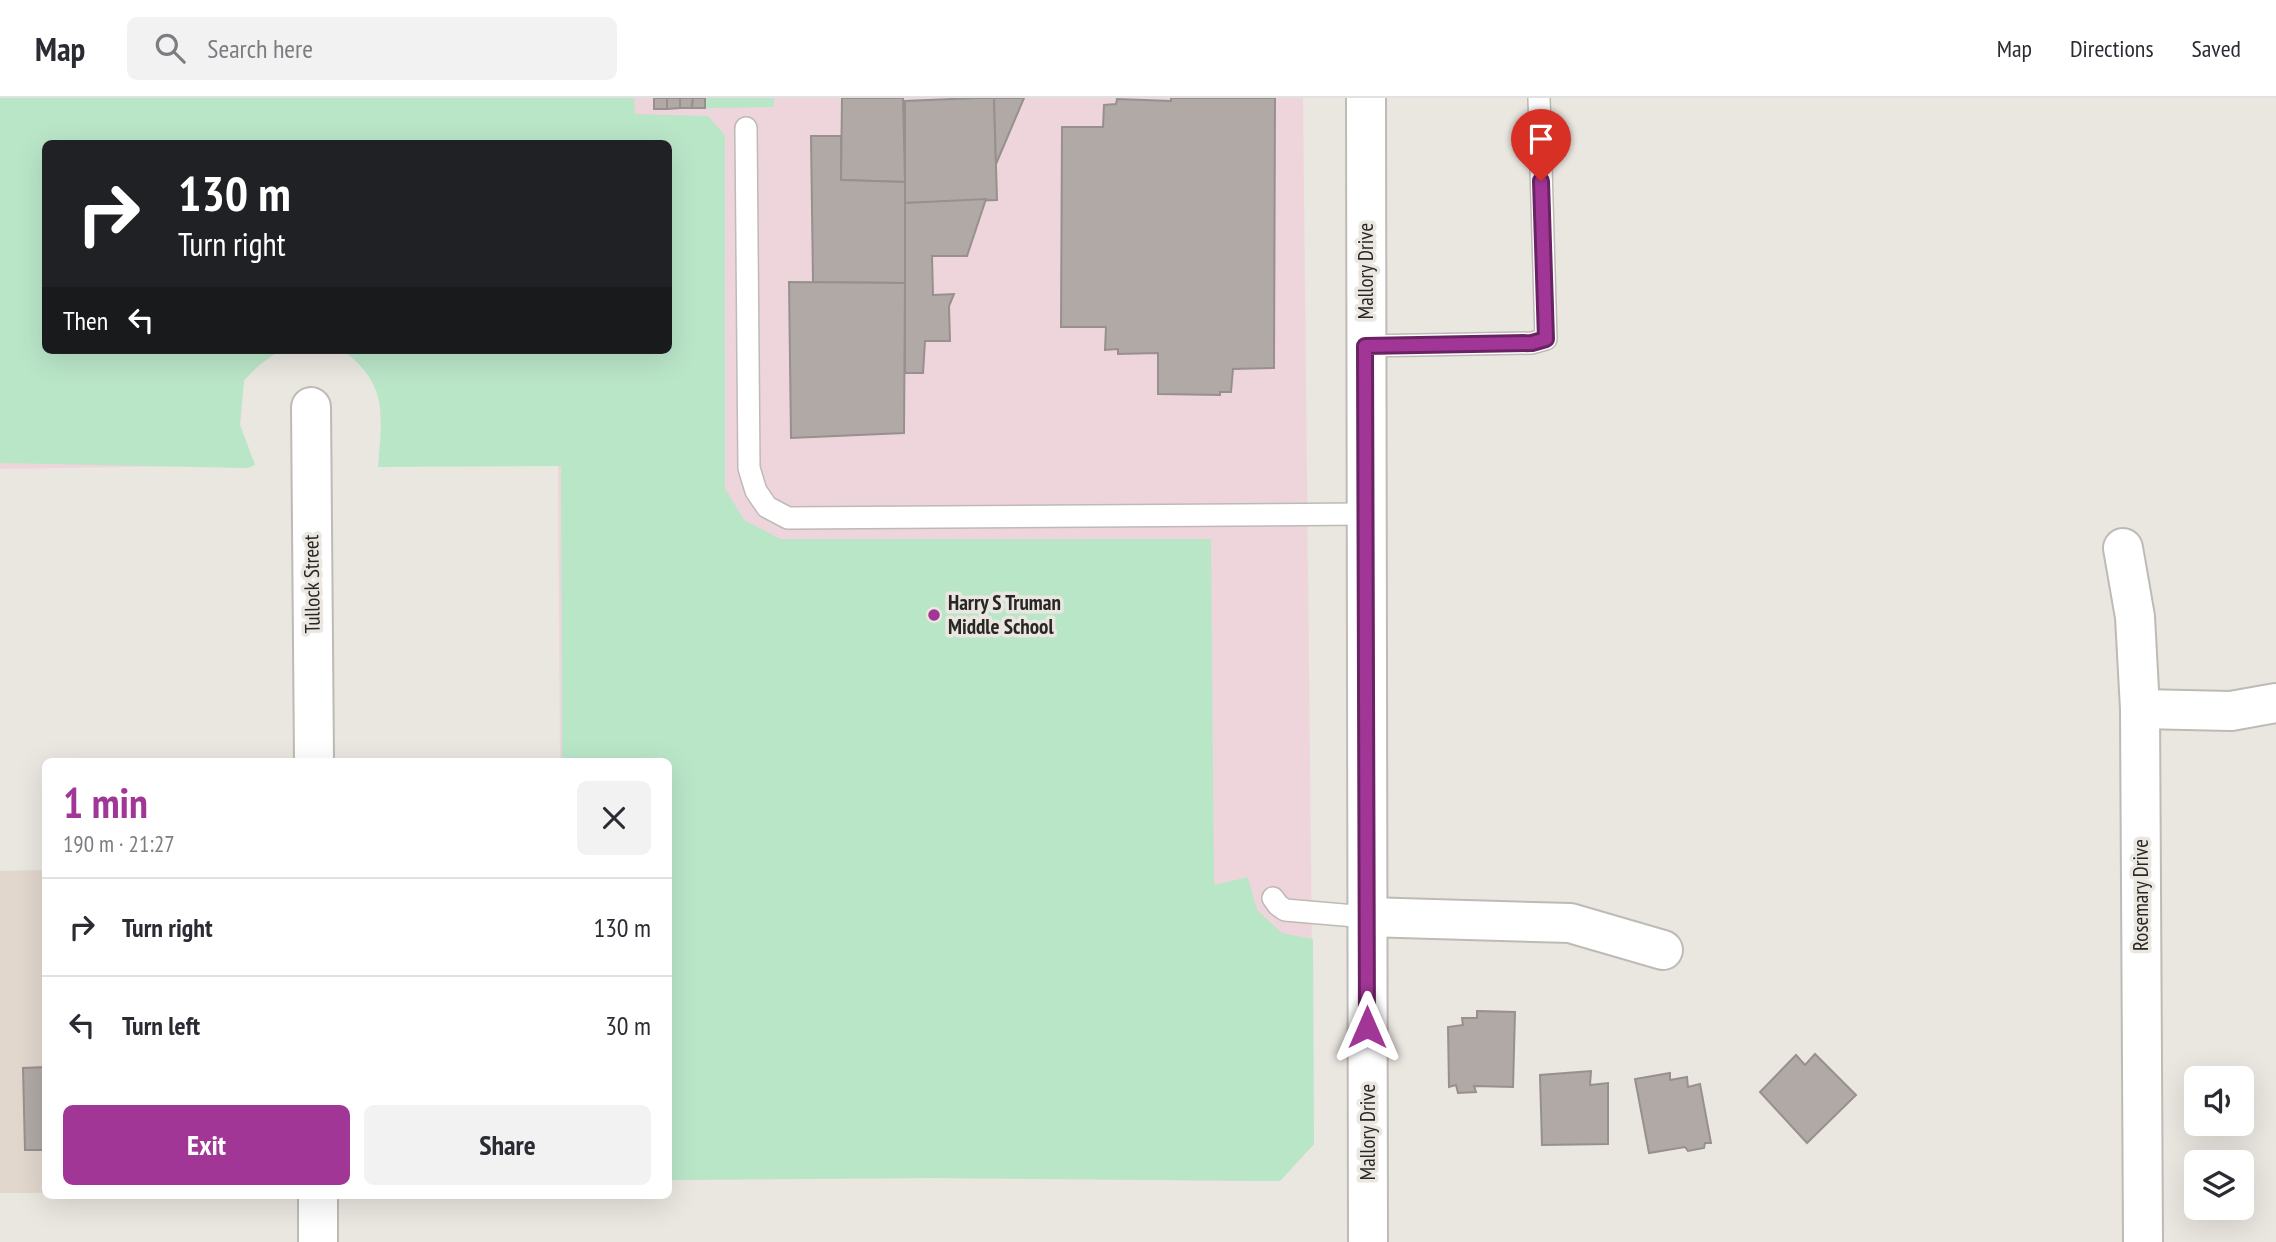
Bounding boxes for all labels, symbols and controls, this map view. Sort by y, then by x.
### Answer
search box [127,17,617,80]
text: Map [35,27,85,70]
icon: search [151,29,189,67]
text: Search here [207,32,313,65]
text: Map [1997,33,2032,64]
text: Directions [2070,33,2154,64]
text: Saved [2192,33,2241,64]
pin [1511,109,1571,181]
icon: arrive [1522,120,1560,158]
text: 130 m [178,161,291,225]
icon: right [63,168,154,259]
text: Turn right [178,223,286,265]
street label: Mallory Drive [1352,223,1379,319]
icon: left [122,301,160,339]
text: Then [63,304,108,337]
street label: Tullock Street [297,534,326,634]
place label: Harry S Truman Middle School [948,589,1061,640]
marker: Harry S Truman Middle School [926,607,942,623]
text: 1 min [63,775,148,830]
button: close [577,781,651,855]
text: 190 m · 21:27 [63,829,175,858]
street label: Rosemary Drive [2127,839,2154,951]
icon: right [63,908,101,946]
text: Turn right [122,911,213,944]
text: 130 m [593,911,651,944]
position arrow [1330,990,1404,1064]
icon: left [63,1006,101,1044]
text: Turn left [122,1009,200,1042]
text: 30 m [605,1009,651,1042]
map controls [2184,1066,2254,1220]
button: sound [2184,1066,2254,1136]
street label: Mallory Drive [1354,1084,1381,1180]
button: Exit [63,1105,350,1185]
button: Share [364,1105,651,1185]
button: layers [2184,1150,2254,1220]

